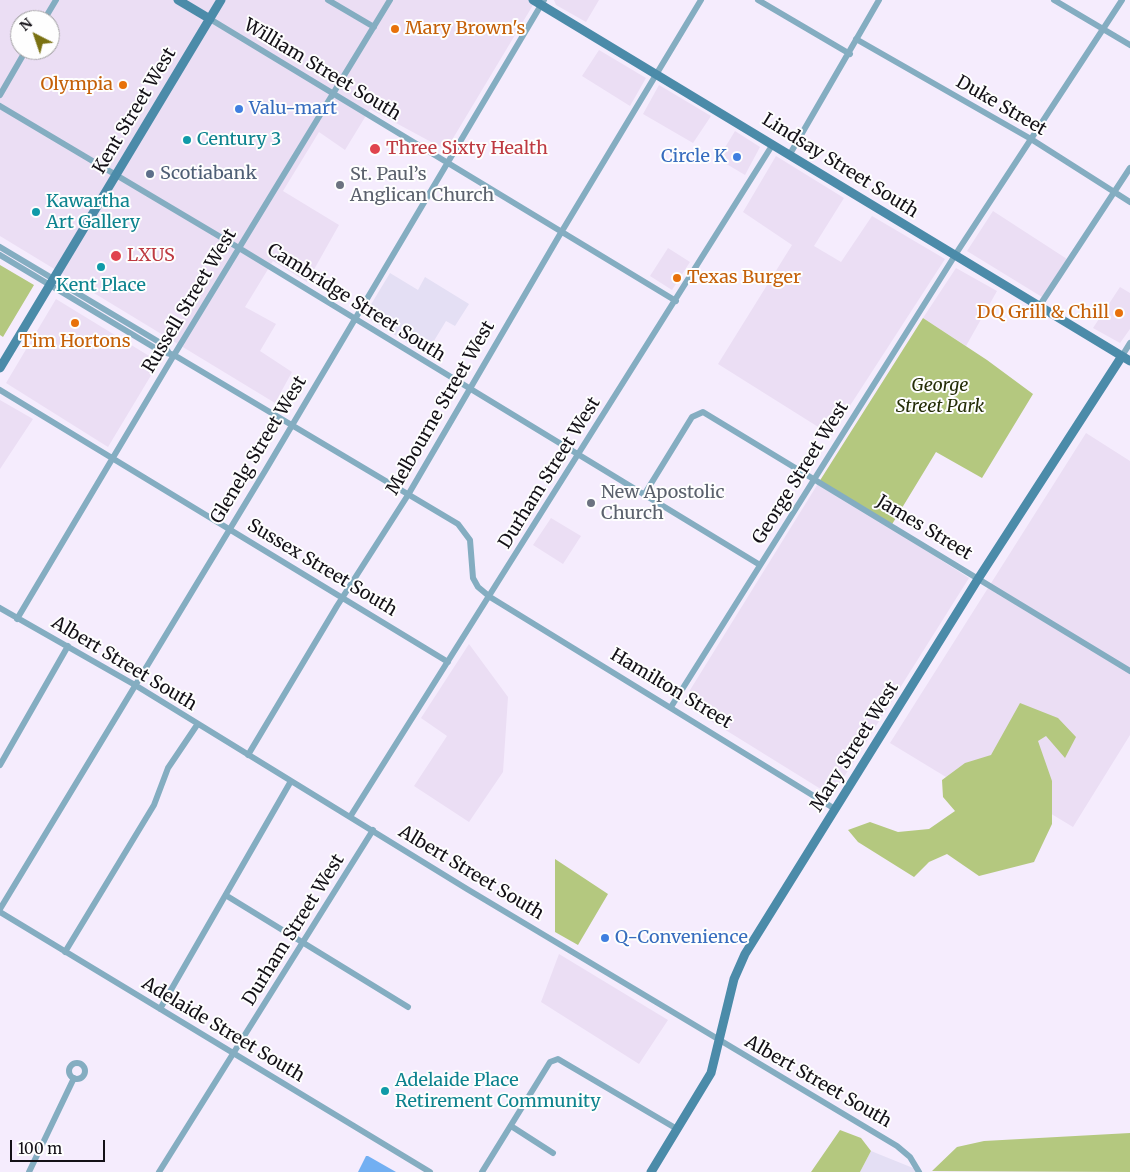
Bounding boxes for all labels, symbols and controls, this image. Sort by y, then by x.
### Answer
north arrow [10,10,60,60]
text: N [16,14,36,35]
street label: William Street South [240,15,404,125]
place label: Mary Brown's [405,18,525,40]
marker: Mary Brown's [389,23,401,35]
street label: Kent Street West [89,44,181,178]
street label: Duke Street [952,71,1050,141]
place label: Olympia [40,74,113,96]
marker: Olympia [117,79,129,91]
place label: Valu-mart [249,98,337,120]
marker: Valu-mart [233,103,245,115]
street label: Lindsay Street South [758,109,922,223]
place label: Century 3 [197,129,281,151]
marker: Century 3 [181,134,193,146]
place label: Three Sixty Health [386,138,548,160]
marker: Three Sixty Health [368,142,382,156]
place label: Circle K [661,146,727,168]
marker: Circle K [731,151,743,163]
place label: Scotiabank [160,163,257,185]
place label: St. Paul’s Anglican Church [350,164,494,206]
marker: Scotiabank [144,168,156,180]
marker: St. Paul’s Anglican Church [334,179,346,191]
place label: Kawartha Art Gallery [46,191,140,233]
marker: Kawartha Art Gallery [30,206,42,218]
street label: Russell Street West [138,225,242,377]
street label: Cambridge Street South [263,239,449,367]
place label: LXUS [127,245,175,267]
marker: LXUS [109,249,123,263]
marker: Kent Place [95,261,107,273]
place label: Texas Burger [687,267,801,289]
marker: Texas Burger [671,272,683,284]
place label: Kent Place [56,275,146,297]
place label: DQ Grill & Chill [977,302,1109,324]
marker: DQ Grill & Chill [1113,307,1125,319]
marker: Tim Hortons [69,317,81,329]
street label: Melbourne Street West [382,317,500,499]
place label: Tim Hortons [19,331,131,353]
street label: Glenelg Street West [206,372,312,528]
park label: George Street Park [896,375,984,418]
street label: Durham Street West [495,393,605,553]
street label: George Street West [748,398,854,548]
place label: New Apostolic Church [601,482,725,524]
street label: James Street [872,491,976,565]
marker: New Apostolic Church [585,497,597,509]
street label: Sussex Street South [243,515,401,621]
street label: Albert Street South [48,612,200,716]
street label: Hamilton Street [606,644,736,734]
street label: Mary Street West [806,678,904,816]
street label: Albert Street South [395,821,547,925]
street label: Durham Street West [239,850,349,1010]
place label: Q-Convenience [615,927,748,949]
marker: Q-Convenience [599,932,611,944]
street label: Adelaide Street South [138,973,308,1087]
street label: Albert Street South [741,1031,895,1133]
place label: Adelaide Place Retirement Community [395,1070,601,1112]
marker: Adelaide Place Retirement Community [379,1085,391,1097]
scale bar [12,1130,108,1162]
text: 100 m [18,1139,62,1158]

